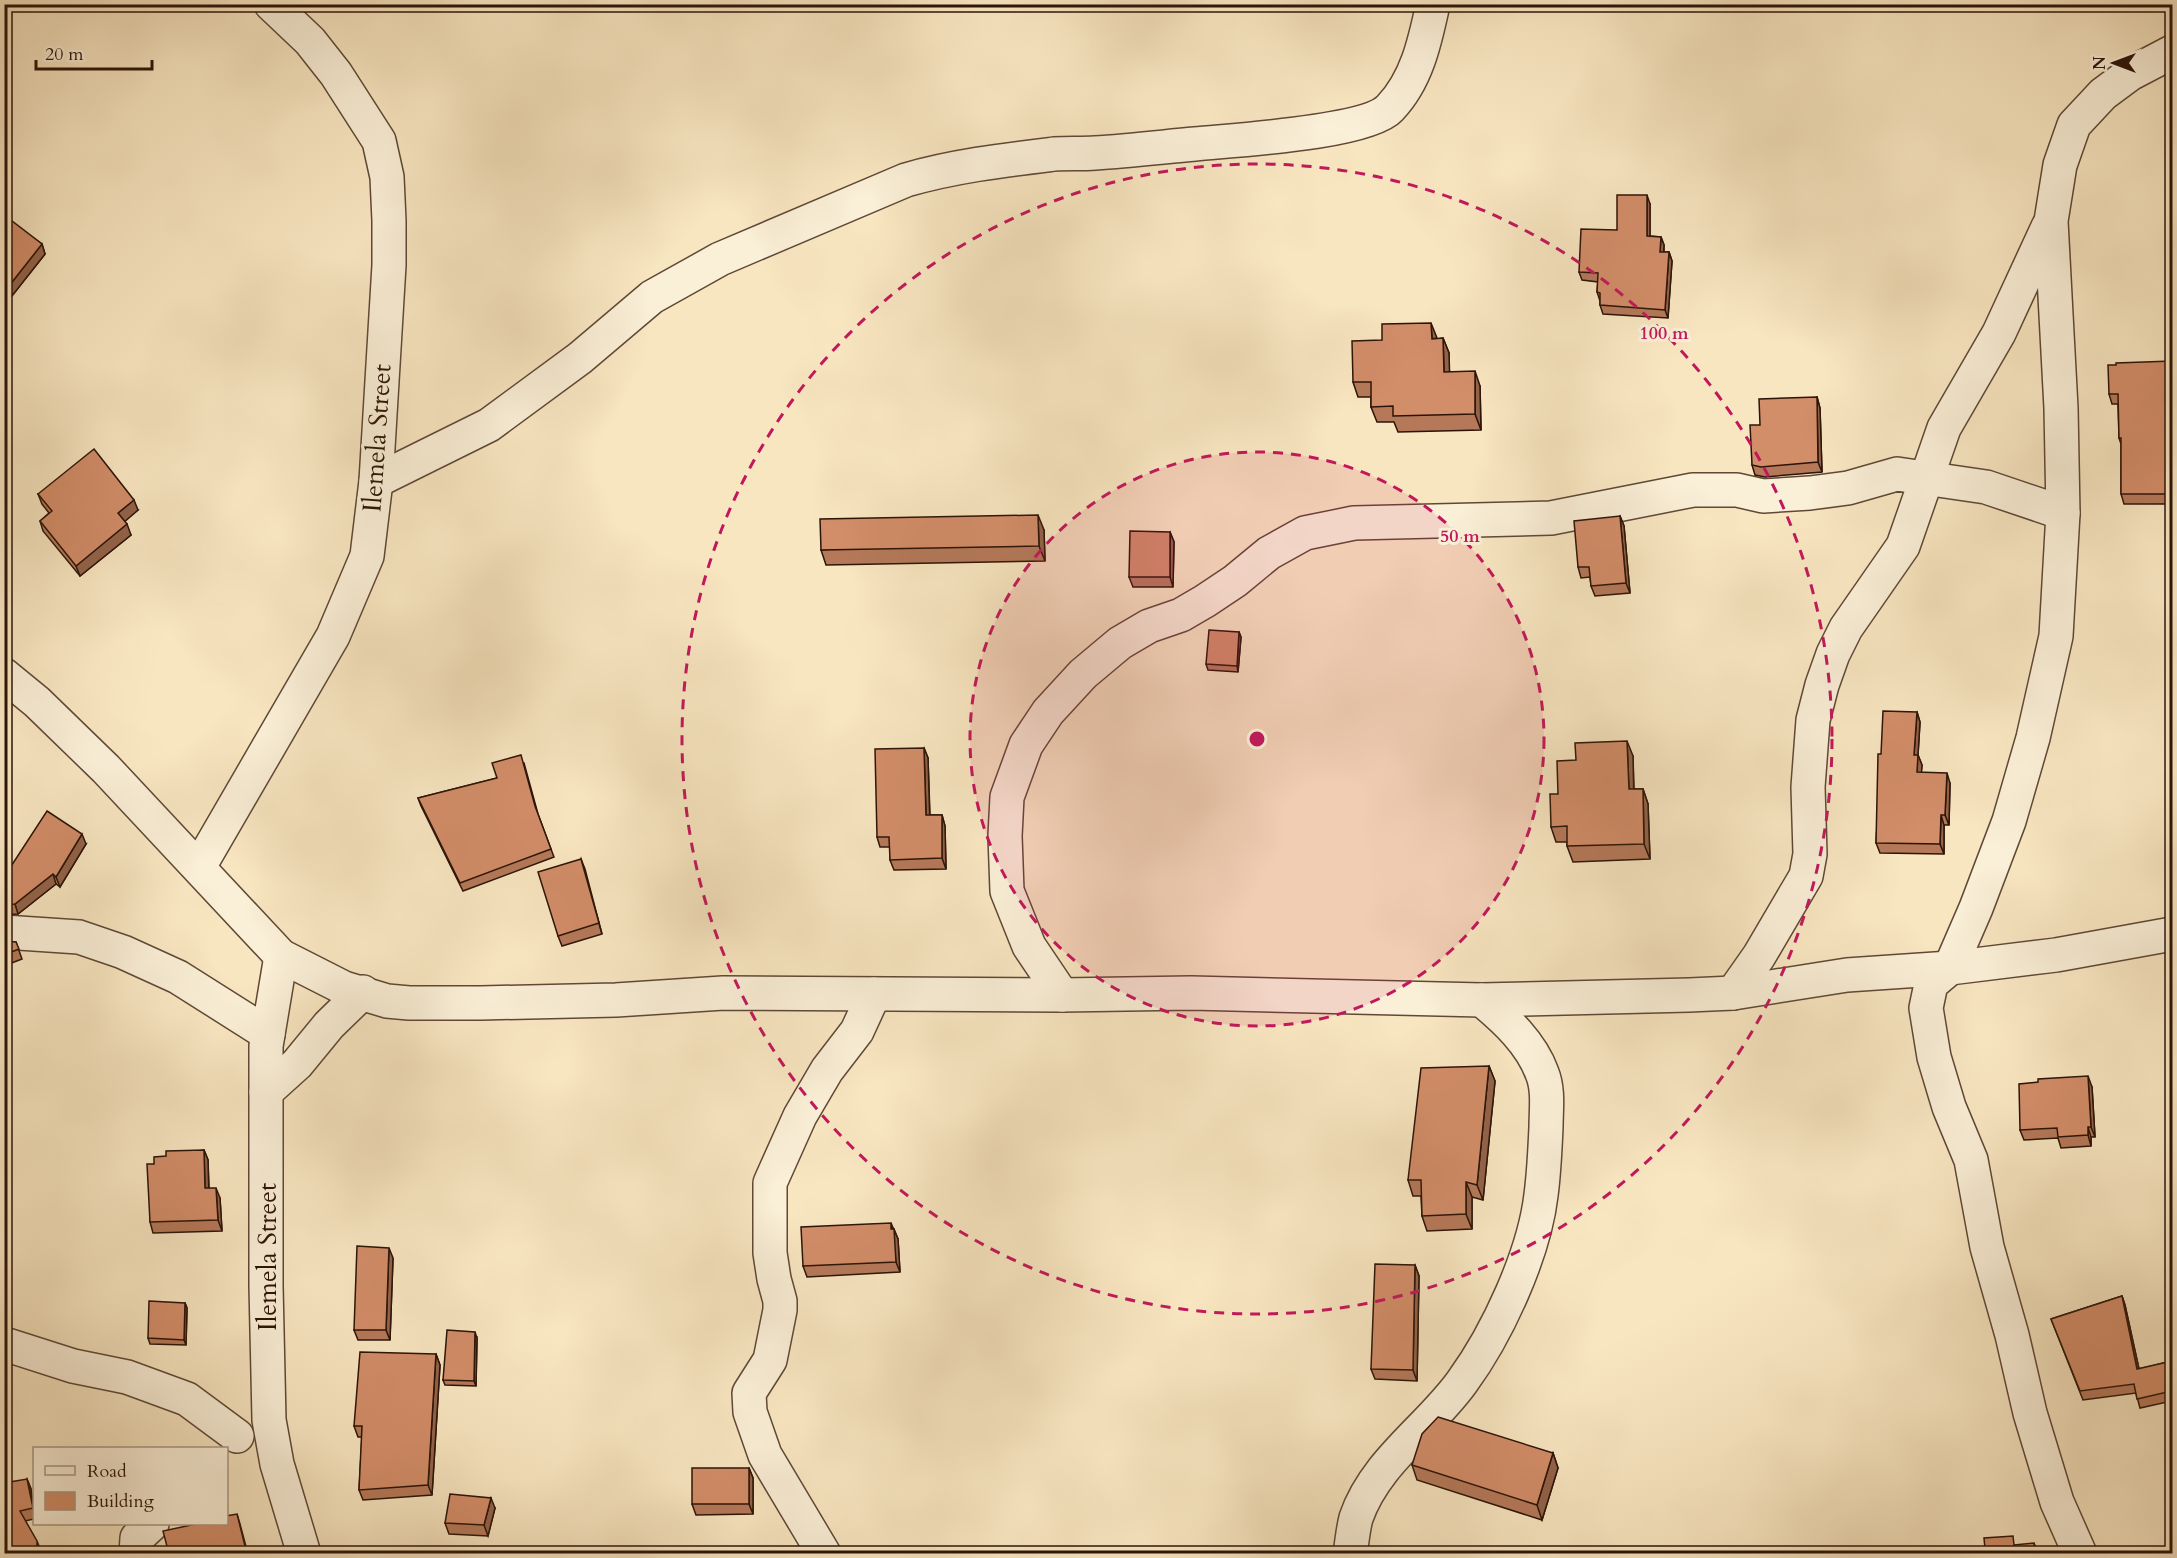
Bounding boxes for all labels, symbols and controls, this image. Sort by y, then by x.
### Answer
scale bar [36,33,152,71]
north arrow [2084,33,2144,93]
text: 20 m [45,42,84,67]
text: N [2089,56,2111,70]
text: 100 m [1639,321,1689,346]
street label: Ilemela Street [354,363,400,513]
text: 50 m [1440,524,1480,549]
centre of rings [1247,729,1267,749]
street label: Ilemela Street [250,1183,285,1331]
legend [33,1447,228,1525]
text: Road [87,1459,127,1484]
text: Building [87,1489,155,1514]

